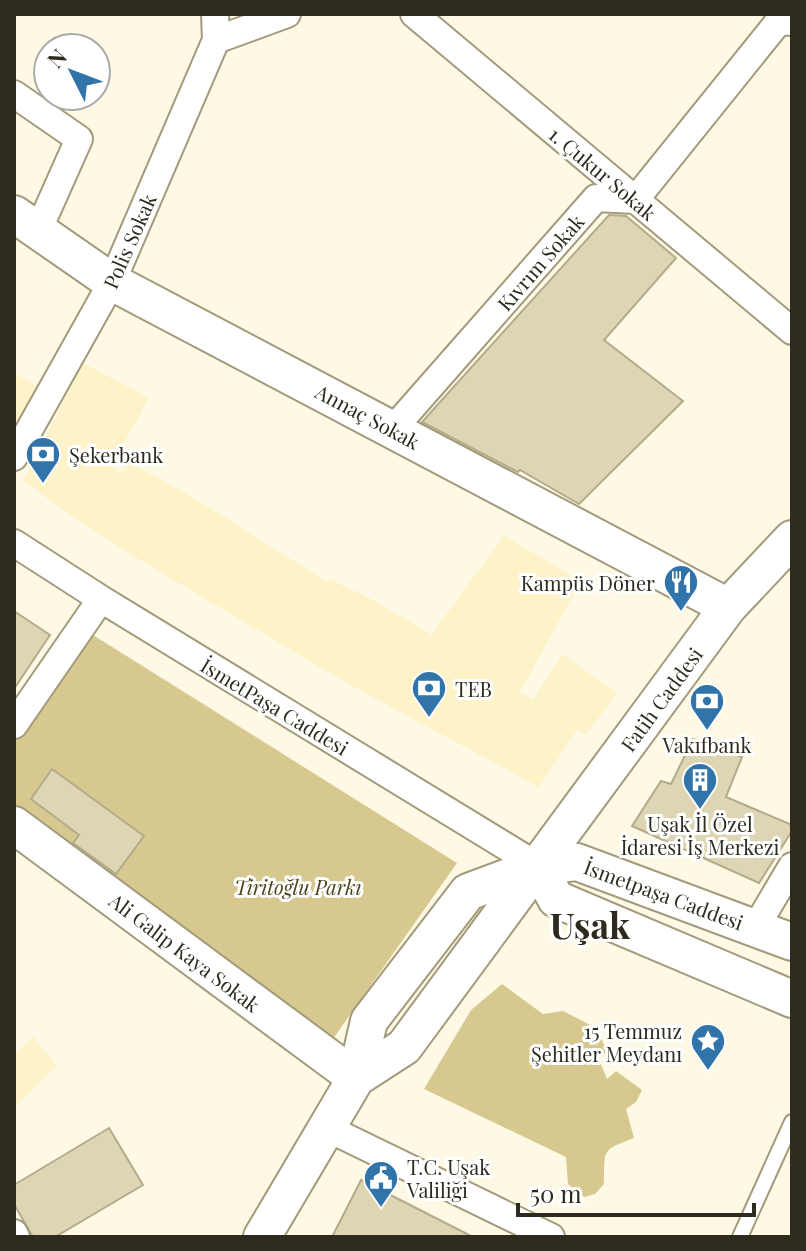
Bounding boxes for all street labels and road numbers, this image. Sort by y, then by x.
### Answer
street label: 1. Çukur Sokak [544,120,662,226]
street label: Polis Sokak [96,189,162,293]
street label: Kıvrım Sokak [491,208,589,316]
street label: Annaç Sokak [310,377,425,455]
street label: Fatih Caddesi [614,641,708,757]
street label: İsmetPaşa Caddesi [196,651,354,761]
street label: İsmetpaşa Caddesi [581,853,748,935]
street label: Ali Galip Kaya Sokak [103,886,266,1018]

